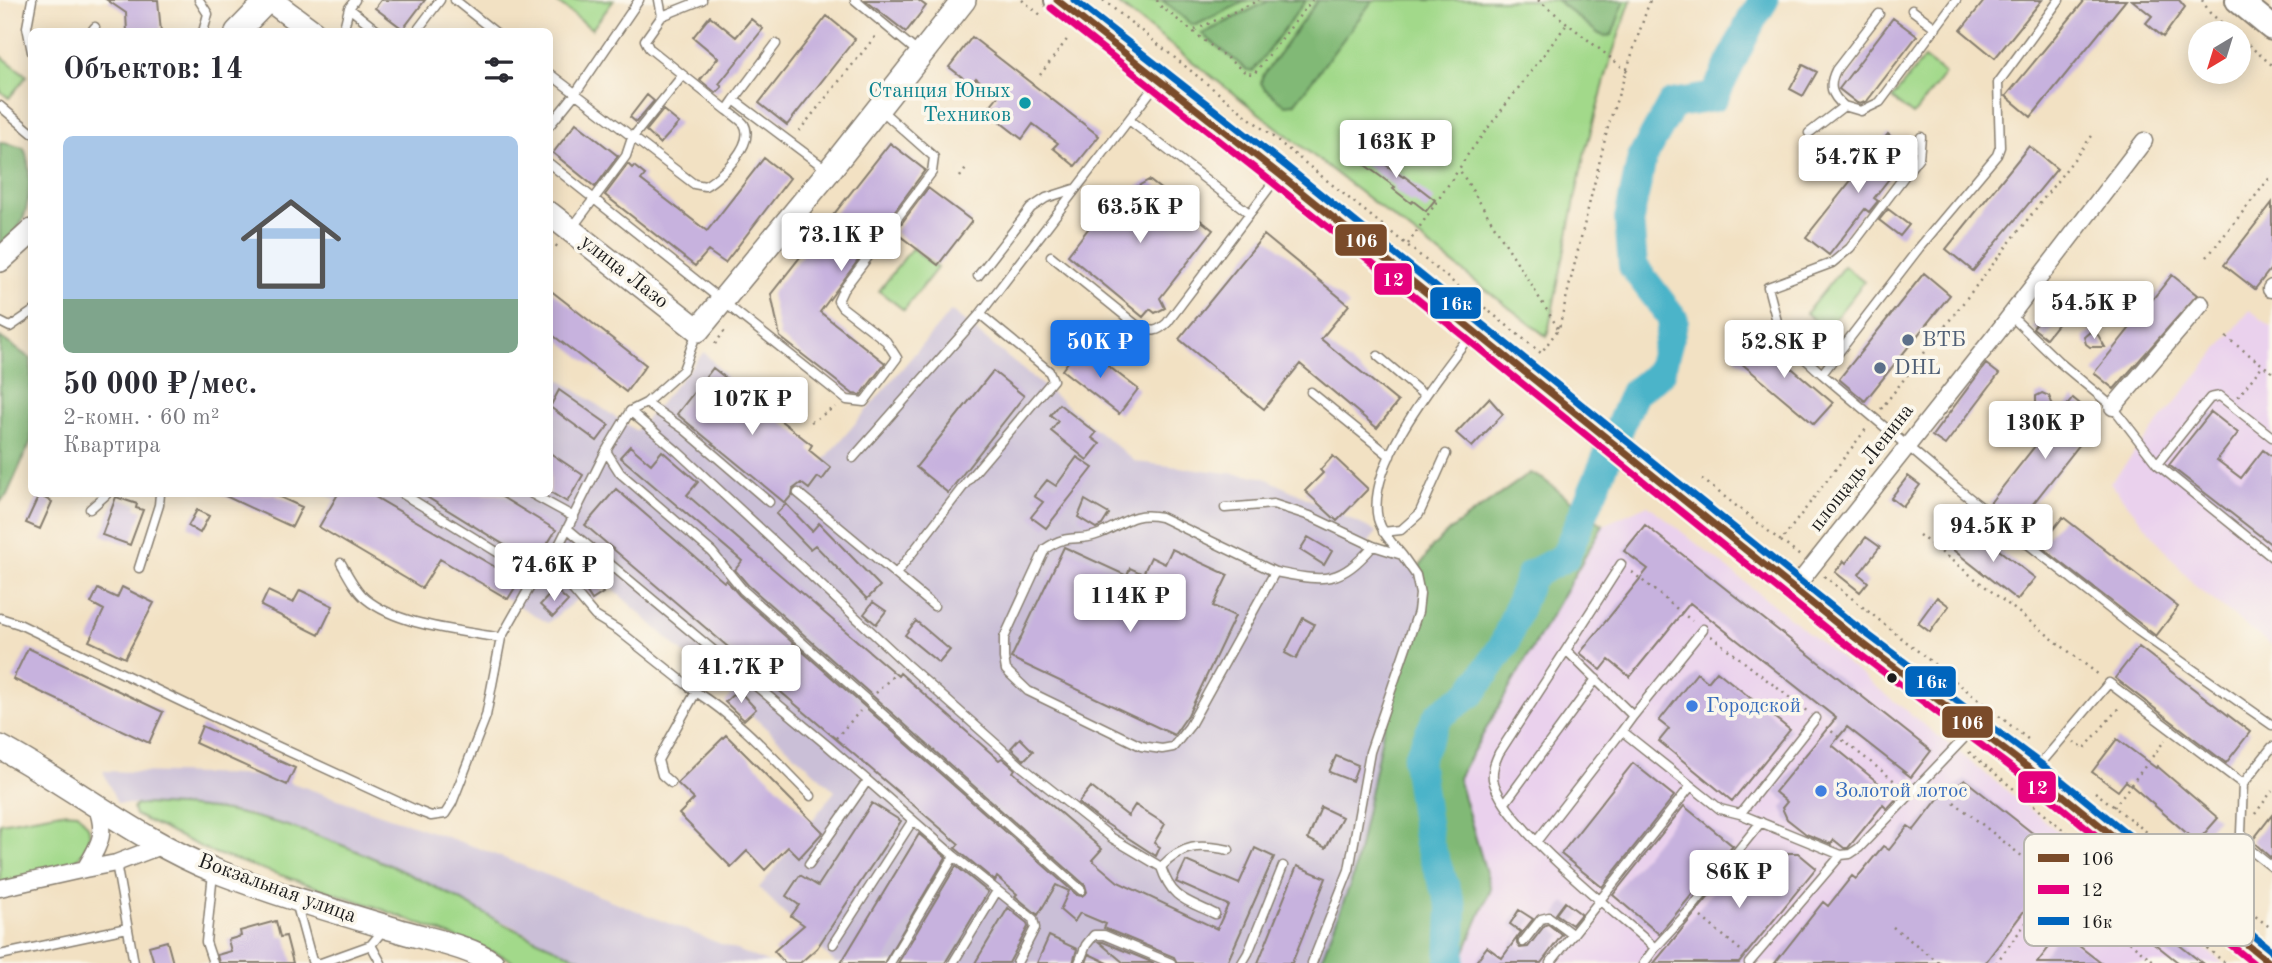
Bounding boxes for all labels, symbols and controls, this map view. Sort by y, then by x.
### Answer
north arrow [2188,21,2250,84]
map controls [2188,21,2251,84]
icon: filters [480,51,518,89]
text: Объектов: 14 [63,55,243,85]
place label: Станция Юных Техников [868,81,1011,126]
marker: Станция Юных Техников [1017,95,1033,111]
pin: 163K ₽ [1339,120,1453,180]
text: 163K ₽ [1356,131,1436,154]
pin: 54.7K ₽ [1793,136,1923,195]
text: 54.7K ₽ [1815,146,1901,169]
icon: home [228,181,354,307]
pin: 63.5K ₽ [1075,186,1205,245]
text: 63.5K ₽ [1097,196,1183,219]
pin: 73.1K ₽ [776,214,906,273]
line badge: 106 [1334,223,1388,257]
text: 73.1K ₽ [798,224,884,247]
street label: улица Лазо [576,231,672,313]
text: 106 [1344,233,1378,252]
line badge: 12 [1373,262,1413,296]
text: 12 [1382,272,1404,291]
pin: 54.5K ₽ [2029,282,2159,341]
line badge: 16к [1429,286,1482,320]
text: 54.5K ₽ [2051,292,2137,315]
text: 16к [1440,296,1472,315]
pin: 50K ₽ [1051,320,1149,380]
pin: 52.8K ₽ [1719,320,1849,380]
place label: ВТБ [1922,330,1966,351]
text: 50K ₽ [1067,331,1133,354]
text: 52.8K ₽ [1741,331,1827,354]
marker: ВТБ [1900,332,1916,348]
place label: DHL [1894,358,1941,379]
marker: DHL [1872,360,1888,376]
text: 50 000 ₽/мес. [63,370,257,400]
pin: 107K ₽ [695,378,809,437]
text: 107K ₽ [712,388,792,411]
street label: площадь Ленина [1806,400,1918,536]
pin: 130K ₽ [1988,402,2102,461]
text: 2-комн. · 60 m² [63,406,220,429]
text: 130K ₽ [2005,412,2085,435]
text: Квартира [63,434,161,457]
pin: 94.5K ₽ [1928,504,2058,564]
text: 94.5K ₽ [1950,515,2036,538]
pin: 74.6K ₽ [489,544,619,603]
text: 74.6K ₽ [511,554,597,577]
pin: 114K ₽ [1073,574,1187,634]
text: 114K ₽ [1090,585,1170,608]
pin: 41.7K ₽ [676,646,806,705]
text: 41.7K ₽ [698,656,784,679]
line badge: 16к [1904,665,1957,698]
unlabelled marker [1885,671,1899,685]
text: 16к [1915,674,1947,693]
place label: Городской [1706,696,1801,717]
marker: Городской [1684,698,1700,714]
line badge: 106 [1941,705,1994,739]
text: 106 [1950,715,1984,734]
line badge: 12 [2017,770,2057,804]
text: 12 [2026,780,2048,799]
place label: Золотой лотос [1835,781,1968,802]
marker: Золотой лотос [1813,783,1829,799]
legend [2024,834,2254,946]
pin: 86K ₽ [1690,850,1788,910]
street label: Вокзальная улица [195,851,359,927]
text: 106 [2081,851,2114,870]
text: 86K ₽ [1706,861,1772,884]
text: 12 [2081,882,2103,901]
text: 16к [2081,914,2113,933]

